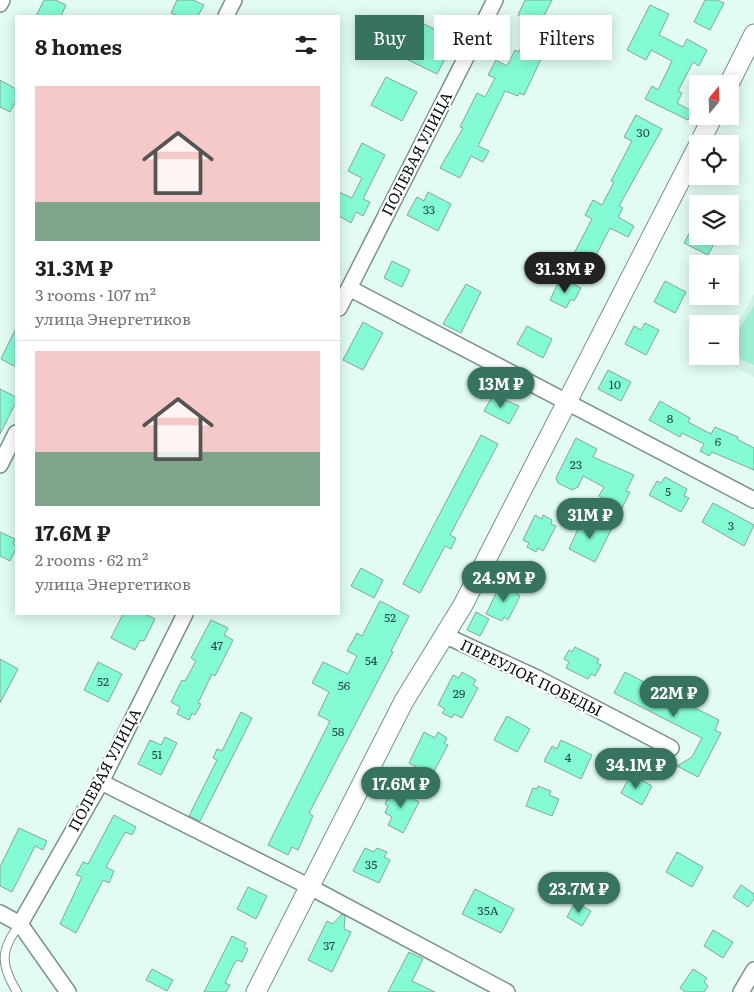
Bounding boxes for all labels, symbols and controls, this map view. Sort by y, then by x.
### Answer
chip: Buy [355,15,424,60]
chip: Rent [434,15,510,60]
chip: Filters [520,15,612,60]
text: 8 homes [35,30,122,61]
icon: filters [292,31,320,59]
north arrow [689,75,739,125]
map controls [689,75,739,365]
street label: ПОЛЕВАЯ УЛИЦА [374,87,457,219]
icon: home [133,118,223,208]
house number: 30 [636,123,650,141]
button: locate [689,135,739,185]
button: layers [689,195,739,245]
house number: 33 [423,200,435,218]
text: 31.3M ₽ [35,251,113,282]
pin: 31.3M ₽ [519,252,611,294]
button: + [689,255,739,305]
text: 31.3M ₽ [535,256,595,280]
text: 3 rooms · 107 m² [35,282,156,306]
text: улица Энергетиков [35,306,191,330]
button: − [689,315,739,365]
pin: 13M ₽ [466,366,536,409]
text: 13M ₽ [478,371,524,395]
house number: 10 [609,375,621,393]
icon: home [133,384,223,474]
house number: 8 [667,409,674,427]
house number: 6 [715,432,722,450]
house number: 23 [570,455,582,473]
house number: 5 [665,482,671,500]
pin: 31M ₽ [555,498,625,540]
text: 31M ₽ [567,502,613,526]
text: 17.6M ₽ [35,516,110,547]
house number: 3 [728,516,734,534]
text: 2 rooms · 62 m² [35,547,148,571]
pin: 24.9M ₽ [458,560,550,603]
text: 24.9M ₽ [473,565,535,589]
text: улица Энергетиков [35,571,191,595]
house number: 52 [384,608,396,626]
street label: ПЕРЕУЛОК ПОБЕДЫ [457,632,607,721]
house number: 47 [211,636,223,654]
house number: 54 [365,651,378,669]
house number: 52 [97,672,109,690]
house number: 56 [338,676,351,694]
pin: 22M ₽ [639,676,709,718]
text: 22M ₽ [651,680,697,704]
house number: 29 [453,684,465,702]
street label: ПОЛЕВАЯ УЛИЦА [61,704,146,835]
house number: 58 [332,722,345,740]
house number: 51 [152,745,163,763]
house number: 4 [565,748,572,766]
pin: 34.1M ₽ [590,748,682,790]
text: 34.1M ₽ [606,752,666,776]
pin: 17.6M ₽ [355,766,447,809]
text: 17.6M ₽ [372,771,430,795]
house number: 35 [365,855,377,873]
pin: 23.7M ₽ [533,872,625,914]
text: 23.7M ₽ [549,876,609,900]
house number: 35А [477,901,499,919]
house number: 37 [323,936,335,954]

